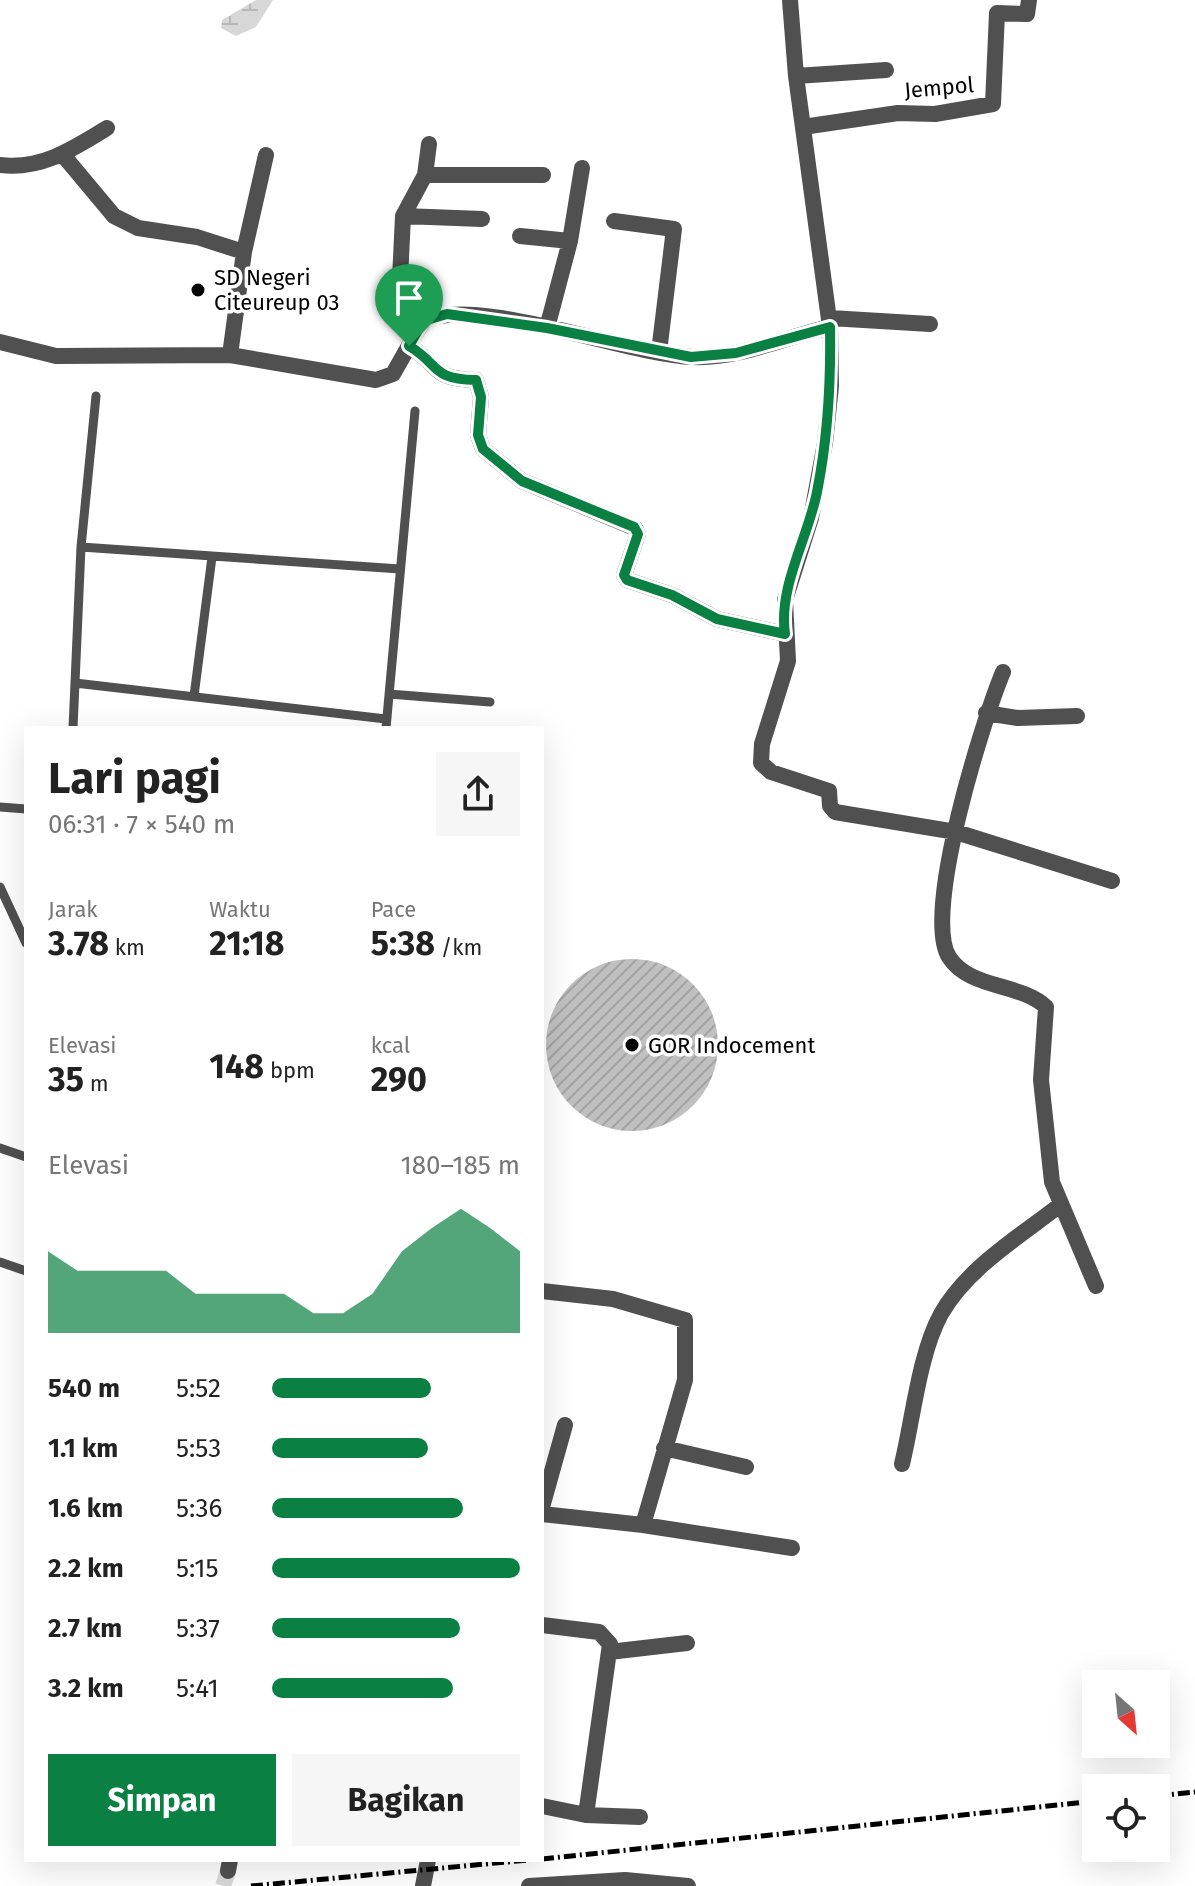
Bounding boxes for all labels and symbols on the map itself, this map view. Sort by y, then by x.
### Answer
street label: Jempol [903,71,975,104]
place label: SD Negeri Citeureup 03 [214,264,340,316]
pin [375,264,443,346]
marker: SD Negeri Citeureup 03 [189,281,207,299]
place label: GOR Indocement [648,1032,815,1059]
marker: GOR Indocement [623,1036,641,1054]
north arrow [1082,1670,1170,1758]

